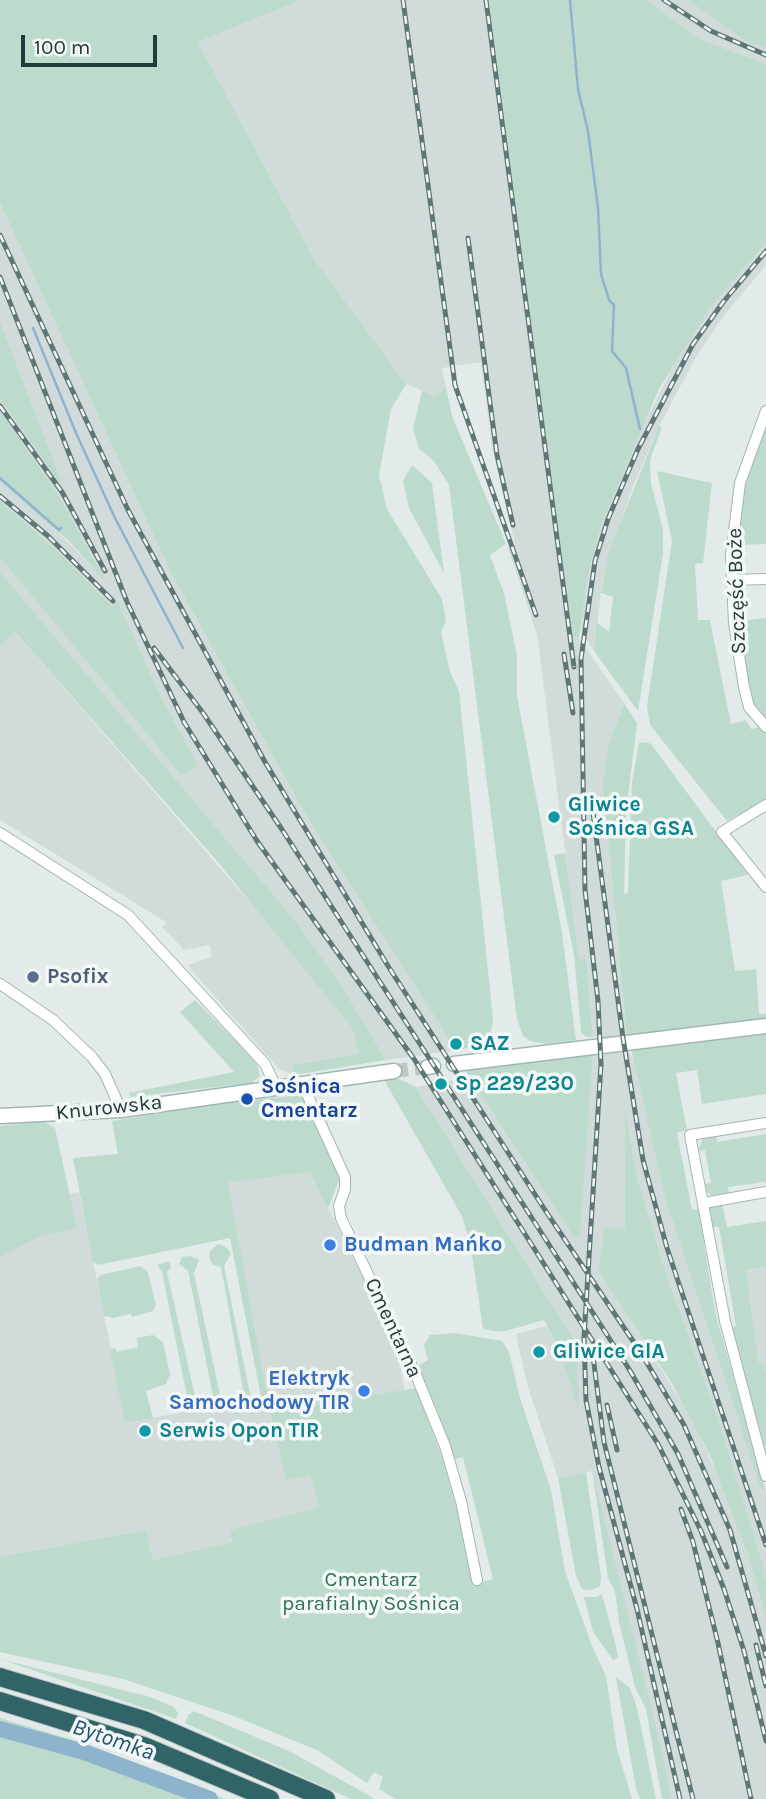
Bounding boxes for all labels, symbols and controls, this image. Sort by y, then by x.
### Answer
scale bar [24,21,161,65]
text: 100 m [34,35,91,59]
street label: Szczęść Boże [722,527,752,655]
place label: Gliwice Sośnica GSA [568,792,694,842]
marker: Gliwice Sośnica GSA [546,809,562,825]
place label: Psofix [47,964,108,990]
marker: Psofix [25,969,41,985]
place label: SAZ [470,1031,510,1057]
marker: SAZ [448,1036,464,1052]
place label: Sp 229/230 [455,1071,574,1097]
place label: Sośnica Cmentarz [261,1074,358,1124]
marker: Sp 229/230 [433,1076,449,1092]
street label: Knurowska [55,1090,163,1126]
marker: Sośnica Cmentarz [239,1091,255,1107]
place label: Budman Mańko [344,1232,502,1258]
marker: Budman Mańko [322,1237,338,1253]
street label: Cmentarna [359,1274,427,1382]
place label: Gliwice GlA [553,1339,665,1365]
marker: Gliwice GlA [531,1344,547,1360]
place label: Elektryk Samochodowy TIR [169,1366,350,1416]
marker: Elektryk Samochodowy TIR [356,1383,372,1399]
place label: Serwis Opon TIR [159,1418,319,1444]
marker: Serwis Opon TIR [137,1423,153,1439]
park label: Cmentarz parafialny Sośnica [282,1567,460,1617]
water label: Bytomka [69,1713,157,1767]

